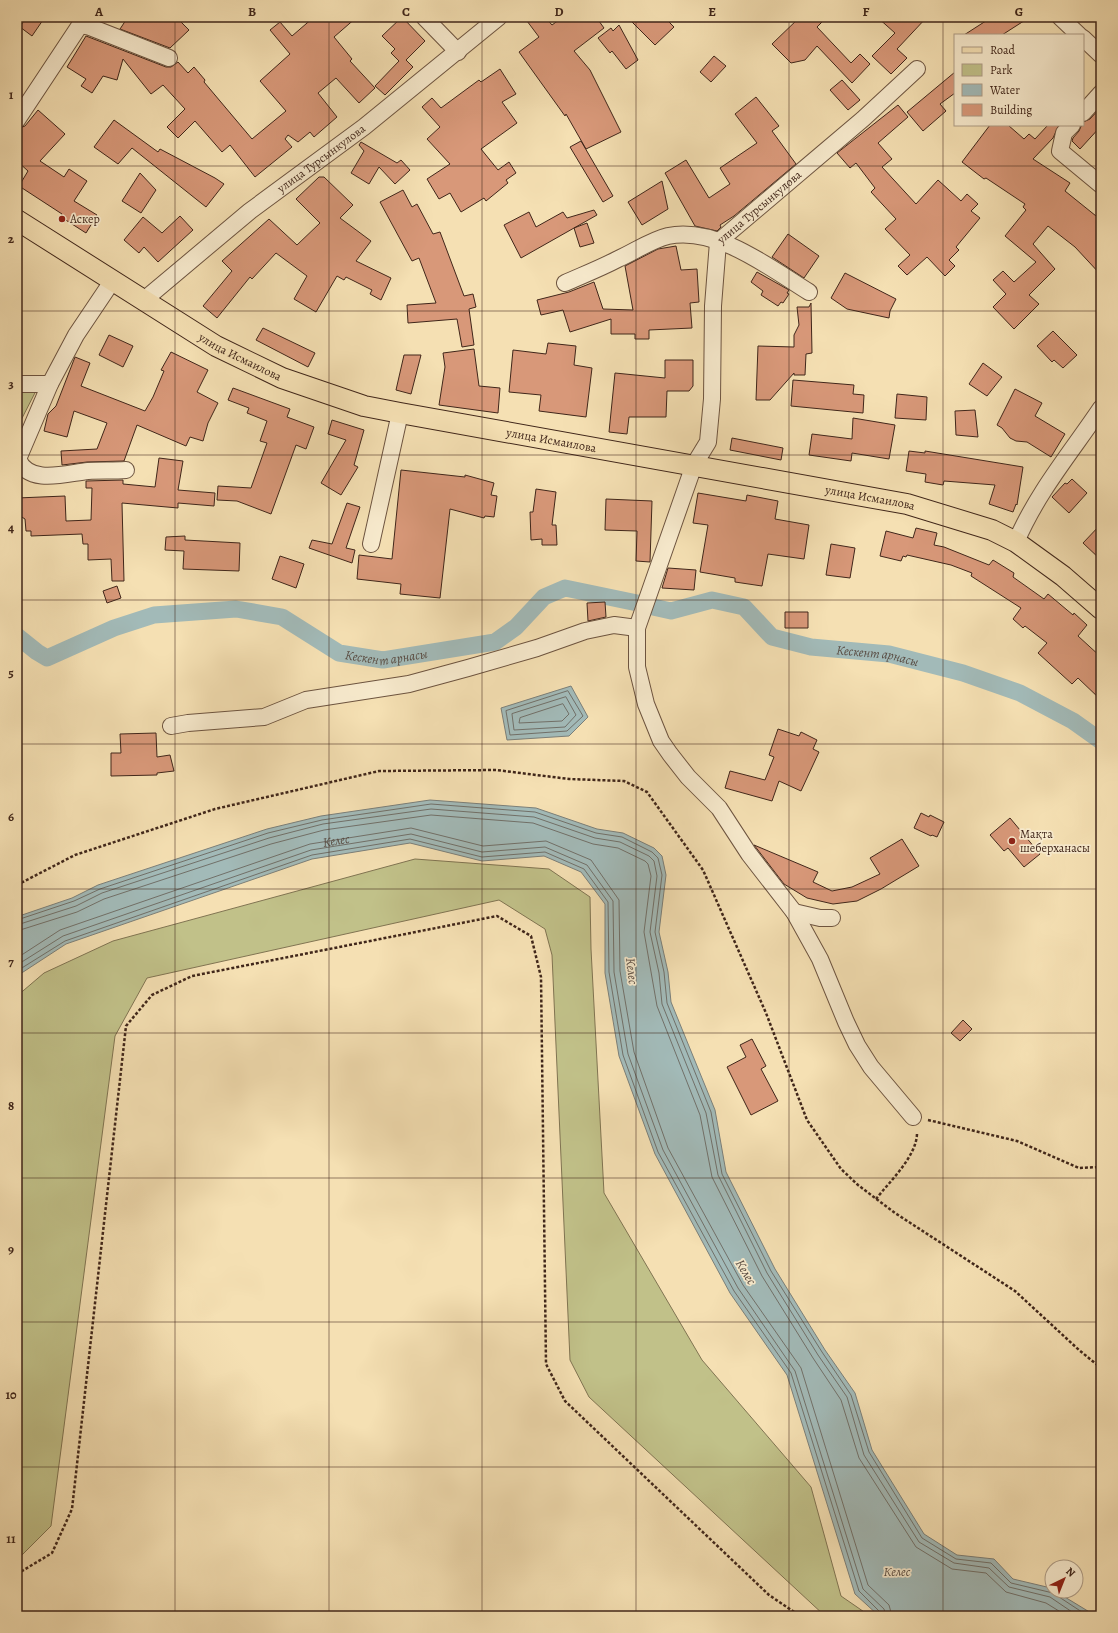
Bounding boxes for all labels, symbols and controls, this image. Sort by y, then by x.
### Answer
text: A [94,3,104,20]
text: B [248,3,256,20]
text: C [402,3,410,20]
text: D [554,3,564,20]
text: E [708,3,716,20]
text: F [863,3,870,20]
text: G [1015,3,1023,20]
legend [954,34,1084,126]
text: Road [990,42,1016,58]
text: Park [990,62,1013,78]
text: Water [989,82,1020,98]
text: 1 [9,86,14,103]
text: Building [990,102,1032,118]
street label: улица Турсынкулова [273,120,369,197]
street label: улица Турсынкулова [713,166,805,248]
place label: Аскер [69,211,100,227]
marker: Аскер [57,214,67,224]
text: 2 [8,230,15,247]
street label: улица Исмаилова [195,329,285,385]
text: 3 [8,375,14,392]
street label: улица Исмаилова [504,424,598,456]
street label: улица Исмаилова [823,481,918,514]
text: 4 [8,519,14,536]
water label: Кескент арнасы [836,641,920,670]
water label: Кескент арнасы [344,644,429,669]
text: 5 [8,664,14,681]
text: 6 [8,808,14,825]
place label: Мақта шеберханасы [1020,826,1090,856]
water label: Келес [321,829,351,850]
marker: Мақта шеберханасы [1007,836,1017,846]
text: 7 [8,953,14,970]
water label: Келес [622,957,642,986]
text: 8 [8,1097,14,1114]
text: 9 [8,1241,14,1258]
water label: Келес [732,1256,760,1288]
text: 10 [5,1386,17,1403]
text: 11 [6,1530,16,1547]
north arrow [1044,1559,1084,1599]
water label: Келес [884,1563,911,1580]
text: N [1062,1564,1079,1580]

